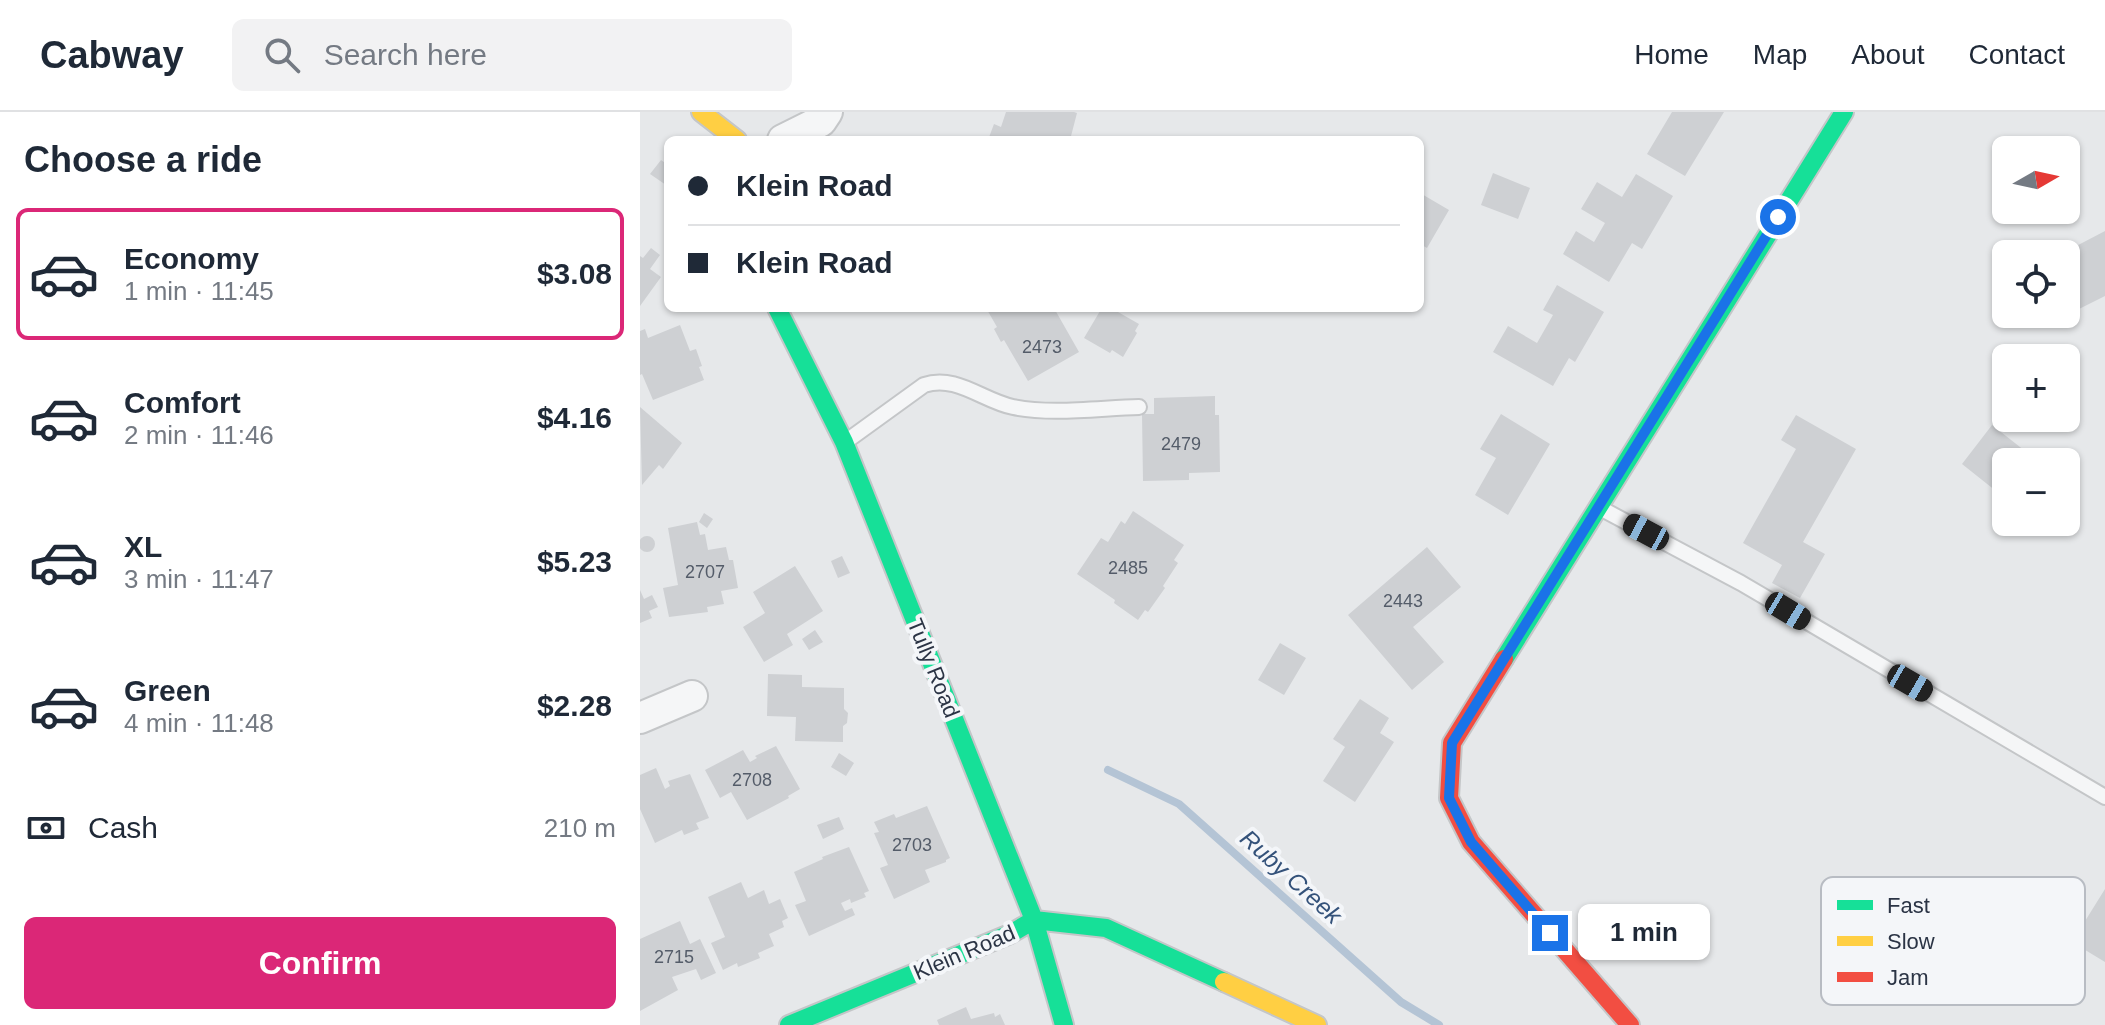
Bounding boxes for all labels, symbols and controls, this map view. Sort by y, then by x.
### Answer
search box [232,19,792,91]
icon: search [260,33,304,77]
text: Cabway [40,34,184,76]
text: Search here [324,38,487,71]
text: Home [1634,39,1709,70]
text: Map [1753,39,1807,70]
text: About [1851,39,1925,70]
text: Contact [1969,39,2065,70]
north arrow [1992,136,2080,224]
map controls [1992,136,2080,536]
text: Choose a ride [24,139,262,180]
text: Klein Road [736,169,893,202]
route start [1760,199,1796,235]
icon: car [28,238,100,310]
button: locate [1992,240,2080,328]
text: Economy [124,242,259,275]
text: Klein Road [736,246,893,279]
text: $3.08 [537,257,612,290]
text: 1 min · 11:45 [124,276,274,306]
house number: 2473 [1022,337,1062,357]
button: + [1992,344,2080,432]
icon: car [28,382,100,454]
text: Comfort [124,386,241,419]
text: $4.16 [537,401,612,434]
text: 2 min · 11:46 [124,420,274,450]
house number: 2479 [1161,434,1201,454]
button: − [1992,448,2080,536]
car [1619,510,1673,554]
icon: car [28,526,100,598]
text: XL [124,530,162,563]
text: $5.23 [537,545,612,578]
house number: 2485 [1108,558,1148,578]
house number: 2707 [685,562,725,582]
text: 3 min · 11:47 [124,564,274,594]
car [1761,588,1815,634]
house number: 2443 [1383,591,1423,611]
street label: Tully Road [902,615,965,721]
car [1883,661,1937,705]
icon: car [28,670,100,742]
text: Green [124,674,211,707]
text: $2.28 [537,689,612,722]
text: 4 min · 11:48 [124,708,274,738]
house number: 2708 [732,770,772,790]
icon: cash [24,806,68,850]
text: Cash [88,811,158,844]
text: 210 m [544,813,616,843]
water label: Ruby Creek [1235,824,1349,930]
house number: 2703 [892,835,932,855]
legend [1821,877,2085,1005]
text: Fast [1887,893,1930,918]
callout: 1 min [1578,905,1710,961]
route end [1532,915,1568,951]
button: Confirm [24,917,616,1009]
text: 1 min [1610,917,1678,947]
street label: Klein Road [910,920,1019,985]
text: Slow [1887,929,1935,954]
house number: 2715 [654,947,694,967]
text: Jam [1887,965,1929,990]

